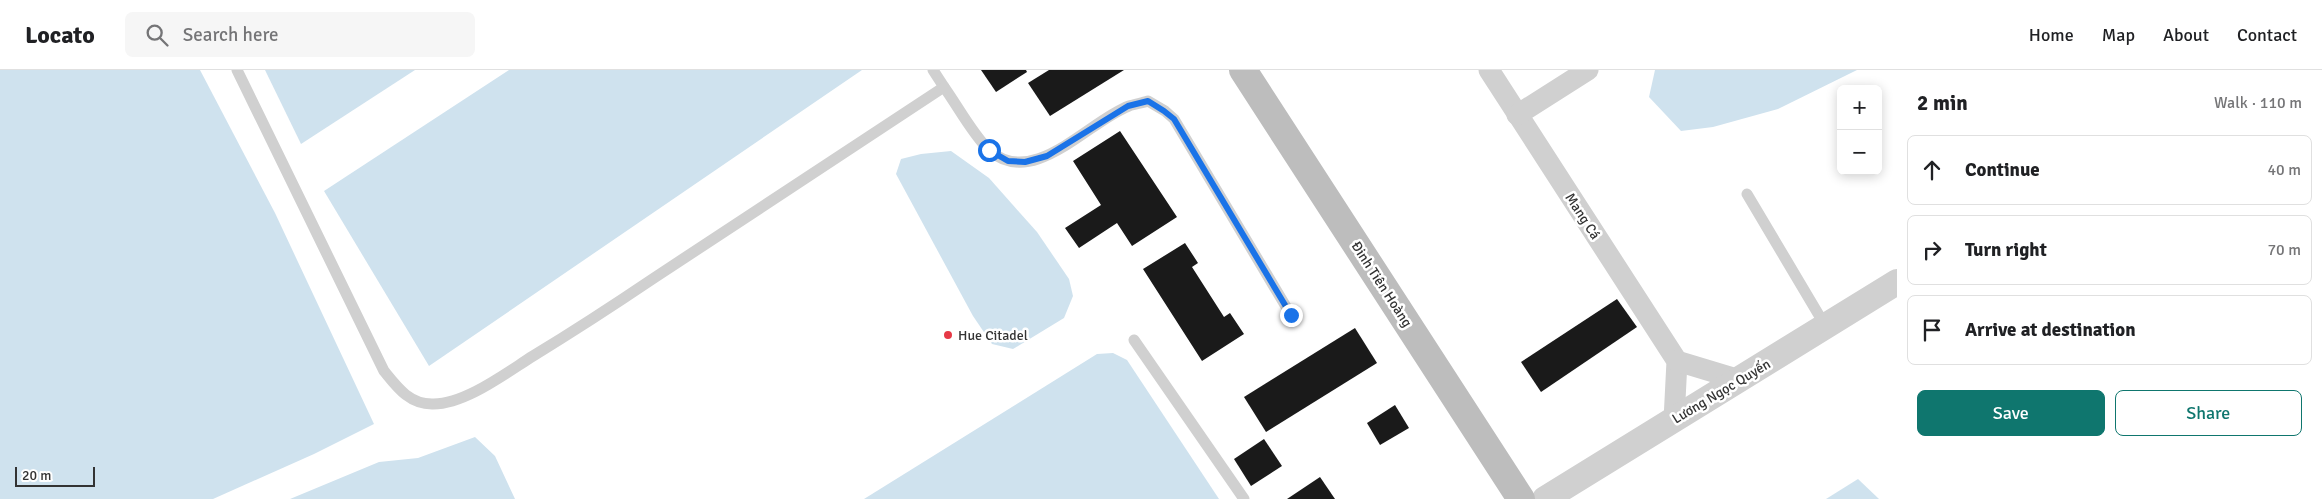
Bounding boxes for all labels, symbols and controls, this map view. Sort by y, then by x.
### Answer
search box [125,12,475,57]
text: Locato [25,20,95,50]
icon: search [143,21,171,49]
text: Search here [183,23,279,47]
text: Home [2029,24,2074,46]
text: Map [2102,24,2135,46]
text: About [2163,24,2209,46]
text: Contact [2237,24,2297,46]
map controls [1837,85,1882,175]
button: + [1837,85,1882,130]
text: 2 min [1917,90,1968,116]
text: Walk · 110 m [2214,93,2302,113]
button: − [1837,130,1882,175]
route start [978,139,1001,162]
icon: ahead [1918,156,1946,184]
text: Continue [1965,158,2040,182]
text: 40 m [2267,160,2301,180]
street label: Mang Cá [1561,190,1604,243]
icon: right [1918,236,1946,264]
street label: Đinh Tiên Hoàng [1348,238,1416,330]
text: Turn right [1965,238,2047,262]
text: 70 m [2267,240,2301,260]
route end [1280,304,1303,327]
icon: arrive [1918,316,1946,344]
text: Arrive at destination [1965,318,2136,342]
place label: Hue Citadel [958,327,1028,344]
marker: Hue Citadel [942,329,954,341]
street label: Lương Ngọc Quyến [1669,355,1774,427]
button: Save [1917,390,2105,436]
button: Share [2115,390,2302,436]
scale bar [15,464,95,487]
text: 20 m [22,467,51,484]

